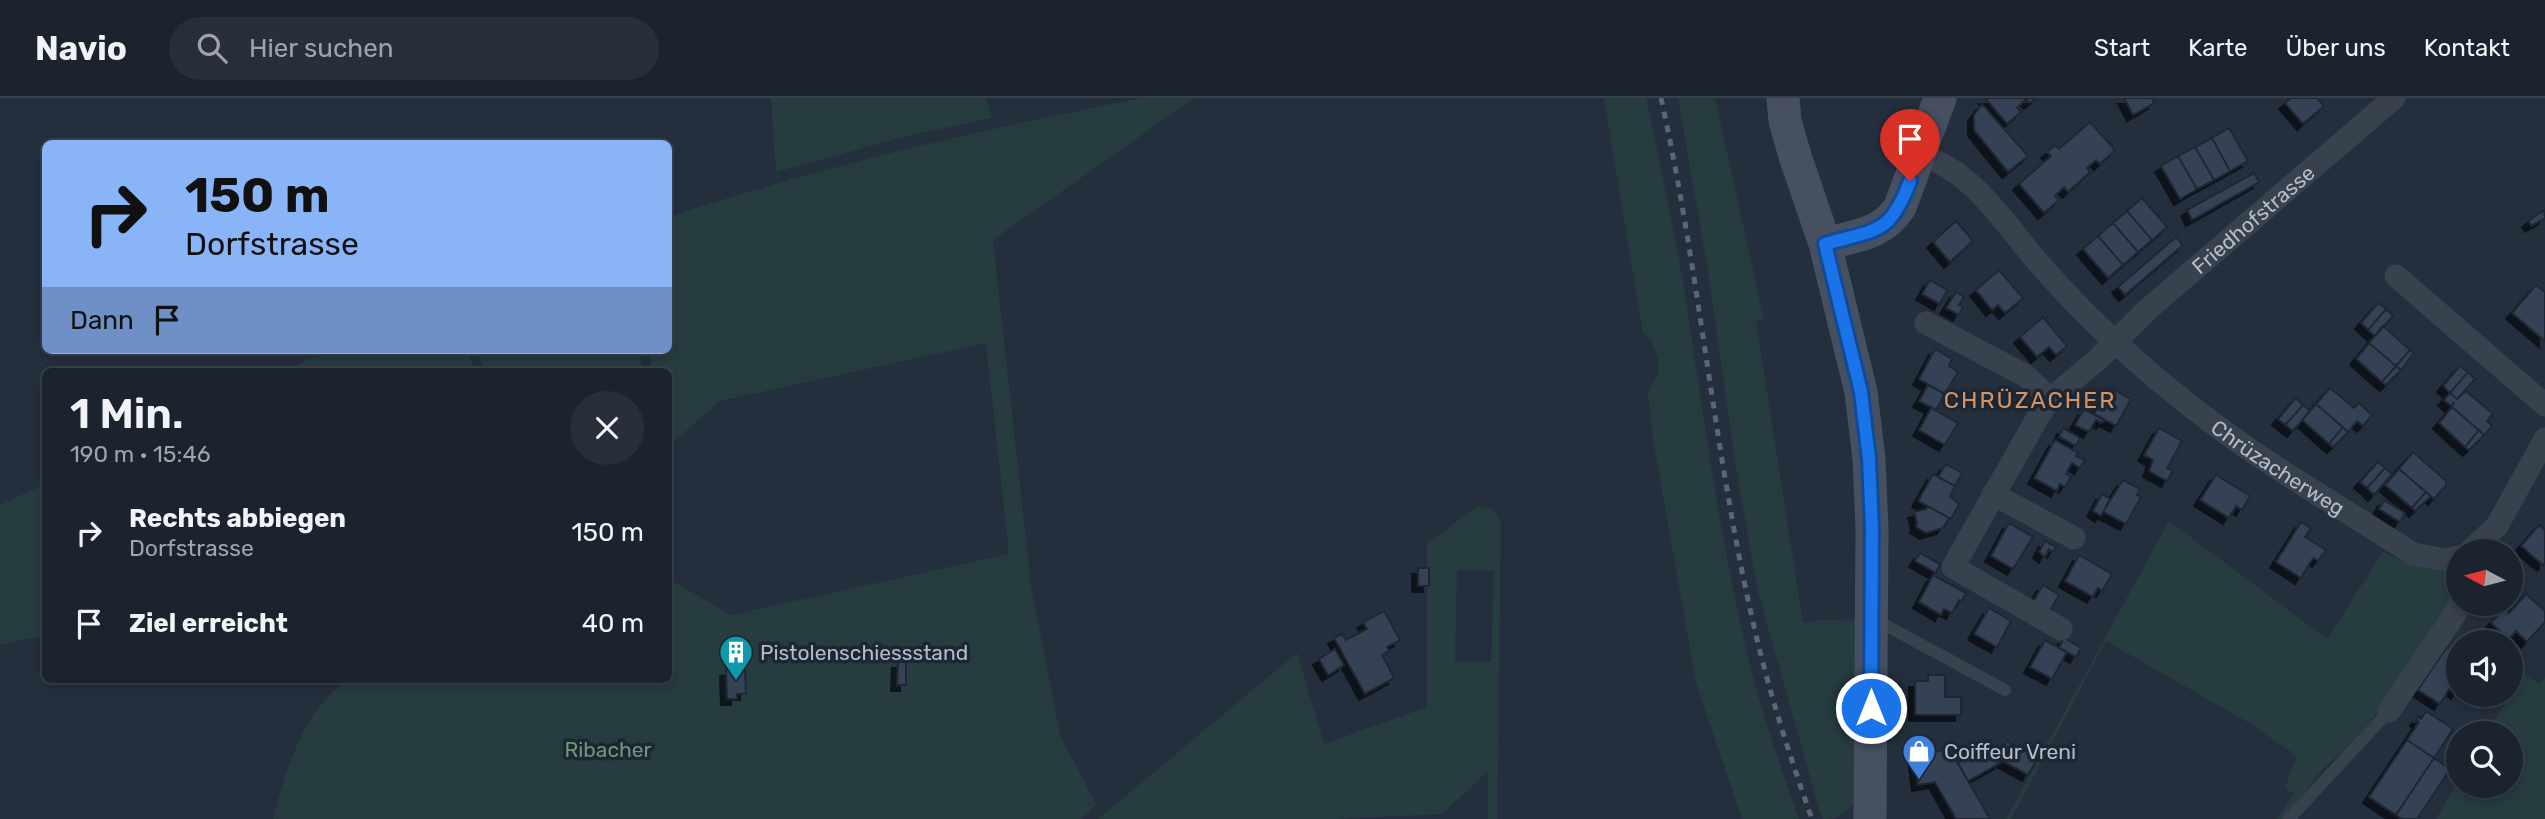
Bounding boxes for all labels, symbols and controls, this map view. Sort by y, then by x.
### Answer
search box [169,17,659,80]
text: Navio [35,29,127,68]
icon: search [193,29,231,67]
text: Hier suchen [249,33,393,64]
text: Start [2094,34,2150,62]
text: Karte [2188,34,2248,62]
text: Über uns [2286,34,2386,62]
text: Kontakt [2424,34,2510,62]
pin [1880,109,1940,181]
icon: arrive [1891,120,1929,158]
street label: Friedhofstrasse [2187,160,2319,279]
text: 150 m [185,166,330,224]
icon: right [70,168,161,259]
text: Dorfstrasse [185,225,359,263]
icon: arrive [148,301,186,339]
text: Dann [70,305,134,336]
district label: CHRÜZACHER [1944,386,2116,414]
text: 1 Min. [70,389,183,439]
button: close [570,391,644,465]
street label: Chrüzacherweg [2207,414,2350,520]
text: 190 m · 15:46 [70,440,211,468]
text: Rechts abbiegen [129,503,346,534]
icon: right [70,514,108,552]
text: 150 m [571,517,644,548]
text: Dorfstrasse [129,534,254,562]
north arrow [2446,539,2524,616]
map controls [2446,539,2523,798]
icon: arrive [70,605,108,643]
text: Ziel erreicht [129,608,288,639]
text: 40 m [582,608,644,639]
button: sound [2446,630,2523,707]
building icon: Pistolenschiessstand [717,633,755,682]
place label: Pistolenschiessstand [760,640,968,665]
position arrow [1834,671,1908,745]
button: search [2446,721,2523,798]
shop icon: Coiffeur Vreni [1900,732,1938,781]
park label: Ribacher [564,737,652,762]
place label: Coiffeur Vreni [1944,739,2076,764]

